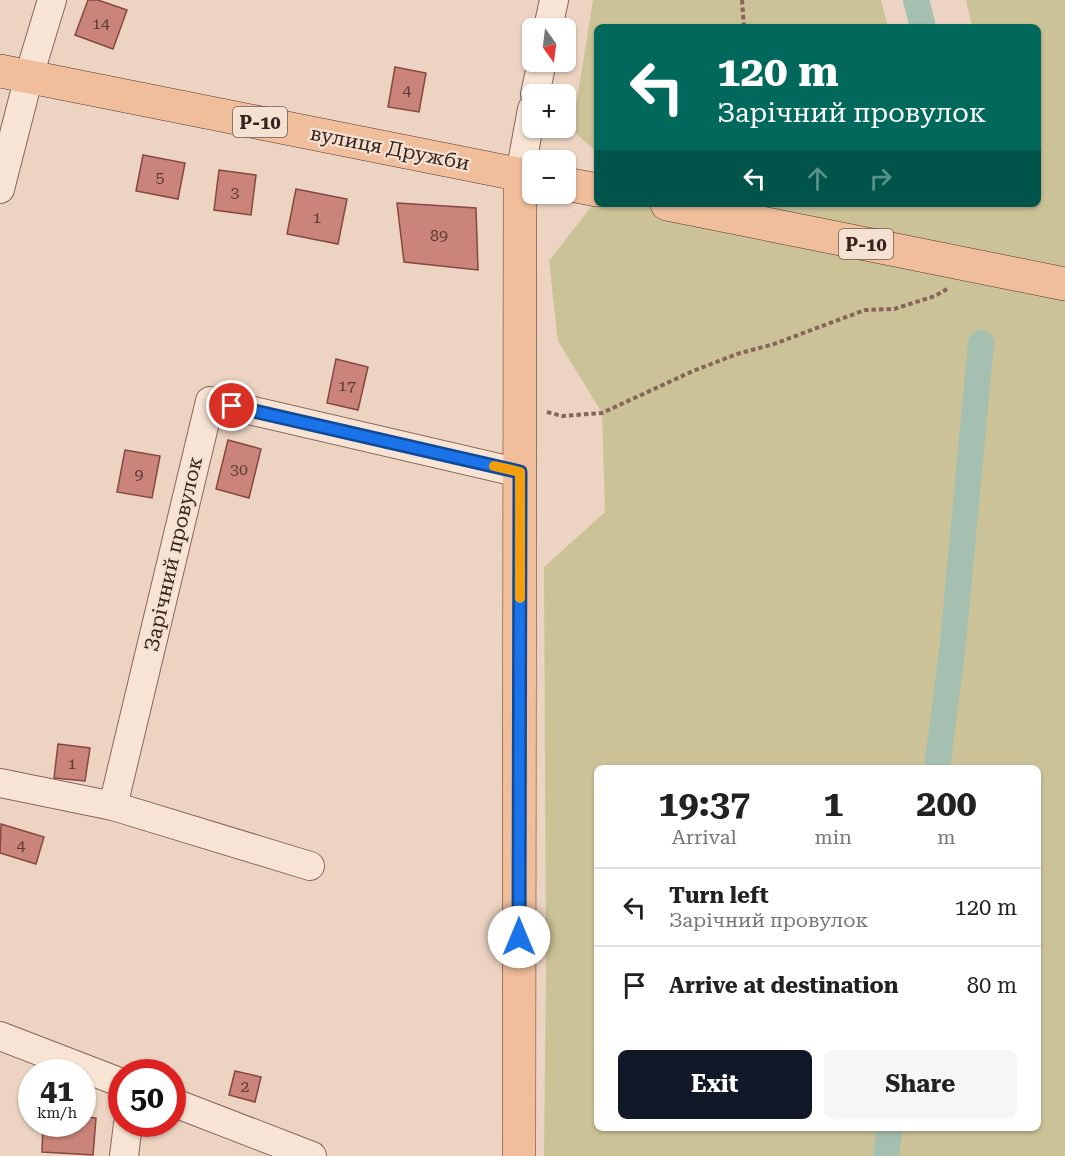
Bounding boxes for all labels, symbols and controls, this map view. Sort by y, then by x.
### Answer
house number: 14 [92,14,110,33]
north arrow [522,18,576,72]
map controls [522,18,576,204]
text: 120 m [717,47,839,96]
icon: left [618,48,696,126]
house number: 4 [403,81,412,100]
button: + [522,84,576,138]
text: Зарічний провулок [717,97,986,129]
road number: Р-10 [233,107,287,137]
street label: вулиця Дружби [308,121,472,175]
button: − [522,150,576,204]
icon: left [738,162,771,195]
icon: ahead [801,162,834,195]
icon: right [864,162,897,195]
house number: 5 [156,168,165,187]
house number: 3 [231,183,240,202]
house number: 1 [313,208,322,227]
house number: 89 [430,226,448,245]
road number: Р-10 [839,229,893,259]
house number: 17 [338,376,356,395]
pin [206,380,257,431]
icon: arrive [215,389,248,422]
street label: Зарічний провулок [139,454,207,654]
house number: 30 [230,460,248,479]
house number: 9 [135,465,144,484]
house number: 1 [68,754,77,773]
text: 19:37 [658,783,750,825]
text: 1 [823,783,843,825]
text: 200 [916,783,977,825]
text: Arrival [672,825,737,849]
text: min [814,825,852,849]
text: m [937,825,956,849]
house number: 4 [17,836,26,855]
text: Turn left [669,883,769,908]
icon: left [618,891,651,924]
text: 120 m [954,895,1017,920]
position arrow [487,905,551,969]
text: Зарічний провулок [669,908,868,932]
icon: arrive [618,969,651,1002]
text: Arrive at destination [669,973,898,998]
text: 80 m [967,973,1017,998]
button: Exit [618,1050,812,1119]
button: Share [824,1050,1017,1119]
speed limit sign: 50 [108,1059,186,1137]
text: 41 [40,1073,74,1108]
house number: 2 [241,1077,250,1096]
text: km/h [37,1104,77,1122]

